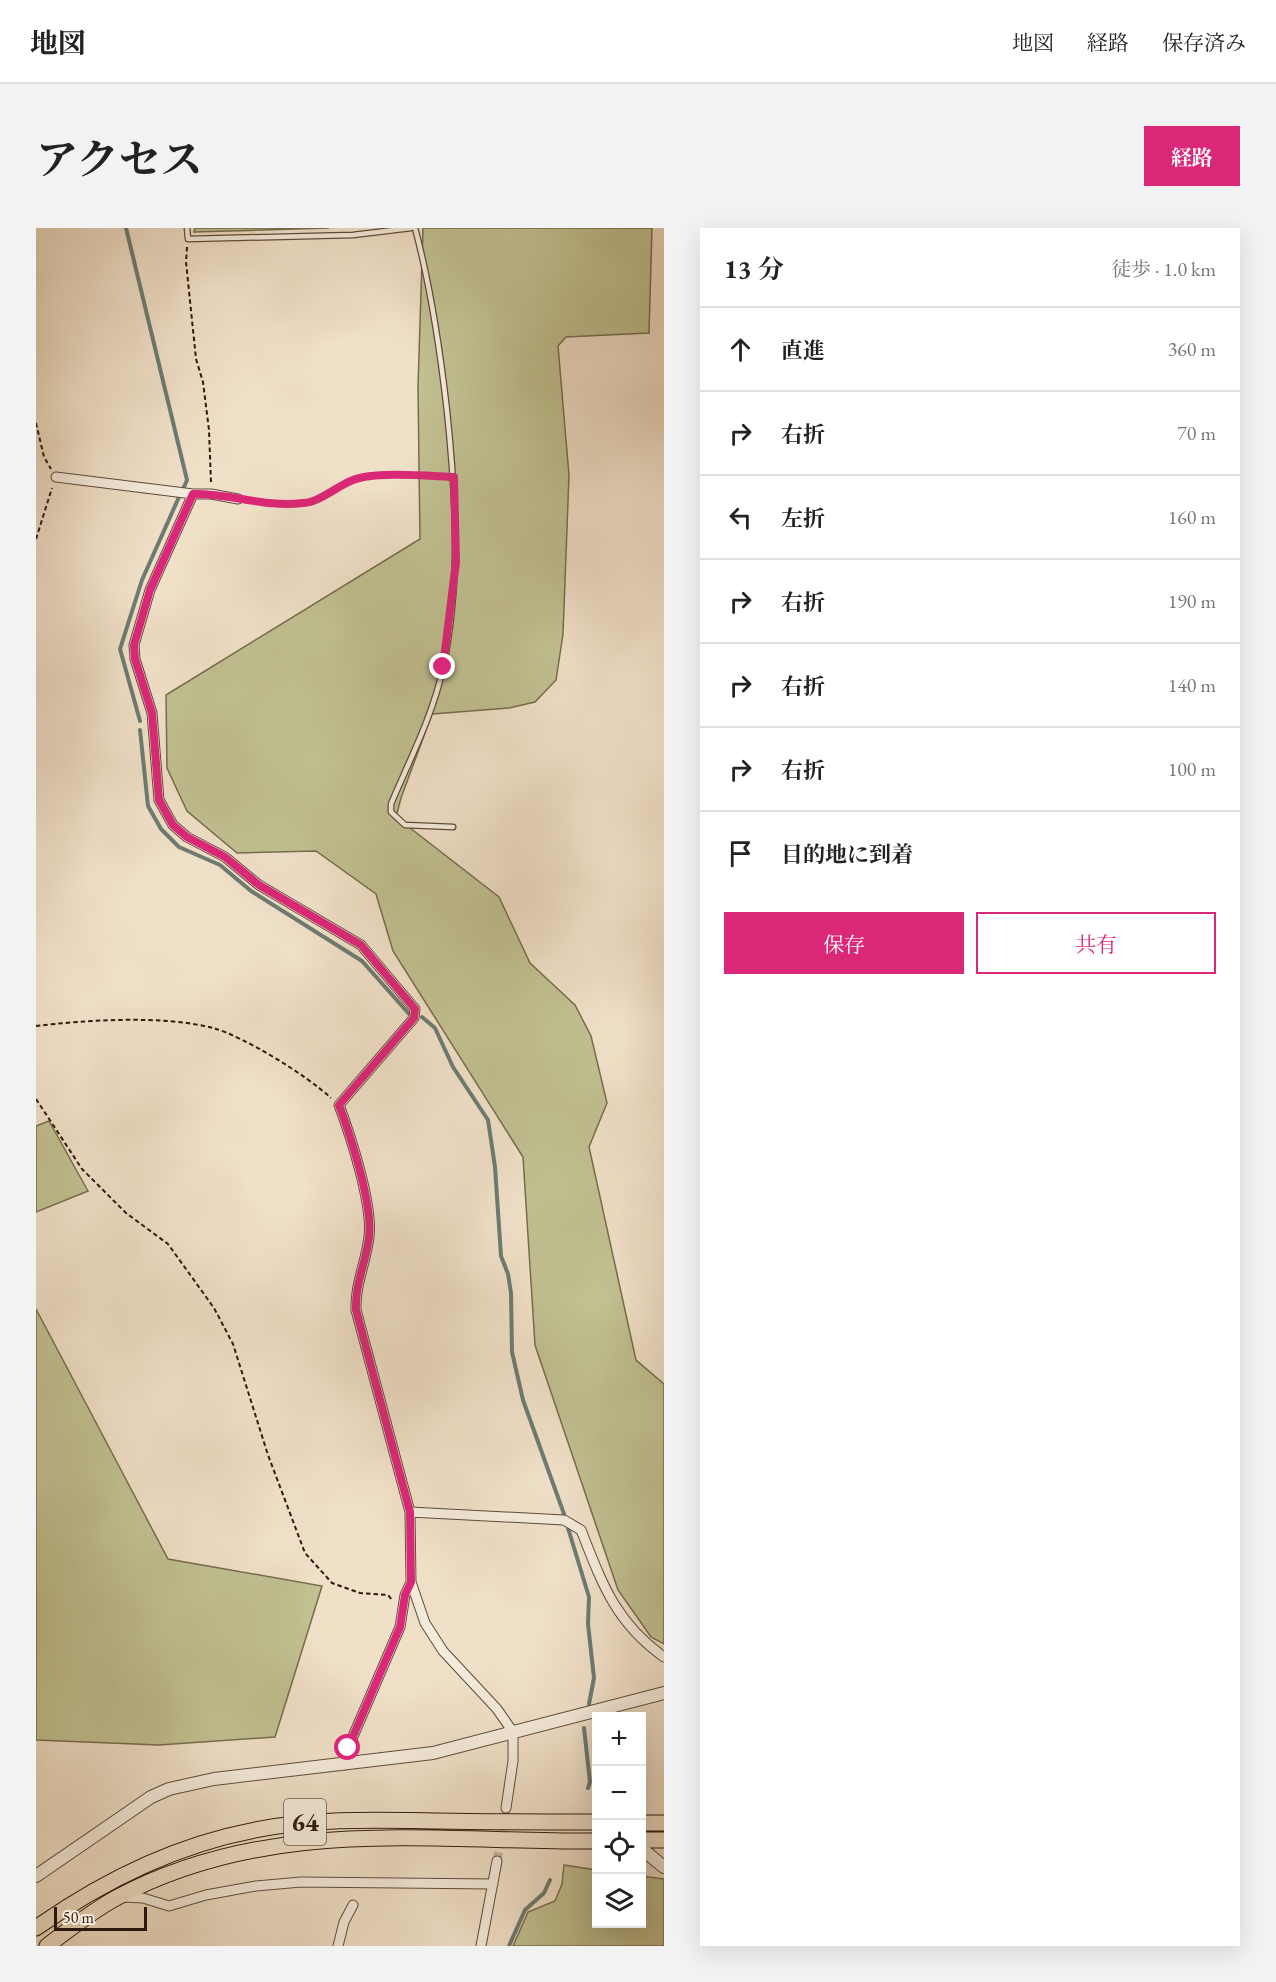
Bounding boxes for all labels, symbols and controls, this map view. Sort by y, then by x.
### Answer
text: 地図 [30,25,86,61]
text: 地図 [1012,29,1054,56]
text: 経路 [1087,29,1129,56]
text: 保存済み [1162,29,1246,56]
button: 経路 [1144,126,1240,186]
text: アクセス [36,132,203,187]
text: 13 分 [724,252,784,286]
text: 徒歩 · 1.0 km [1111,256,1216,282]
icon: ahead [724,333,757,366]
text: 直進 [781,336,825,365]
text: 360 m [1168,336,1216,362]
icon: right [724,417,757,450]
text: 右折 [781,420,825,449]
text: 70 m [1177,420,1216,446]
icon: left [724,501,757,534]
text: 左折 [781,504,825,533]
text: 160 m [1168,504,1216,530]
icon: right [724,585,757,618]
text: 右折 [781,588,825,617]
text: 190 m [1168,588,1216,614]
route end [429,653,455,679]
icon: right [724,669,757,702]
text: 右折 [781,672,825,701]
text: 140 m [1168,672,1216,698]
icon: right [724,753,757,786]
text: 右折 [781,756,825,785]
text: 100 m [1168,756,1216,782]
icon: arrive [724,837,757,870]
text: 目的地に到着 [781,840,913,869]
button: 保存 [724,912,964,974]
button: 共有 [976,912,1216,974]
map controls [592,1712,646,1928]
button: + [592,1712,646,1766]
route start [334,1734,360,1760]
button: − [592,1766,646,1820]
road number: 64 [284,1799,326,1845]
button: locate [592,1820,646,1874]
button: layers [592,1874,646,1928]
scale bar [54,1904,147,1932]
text: 50 m [63,1907,94,1928]

